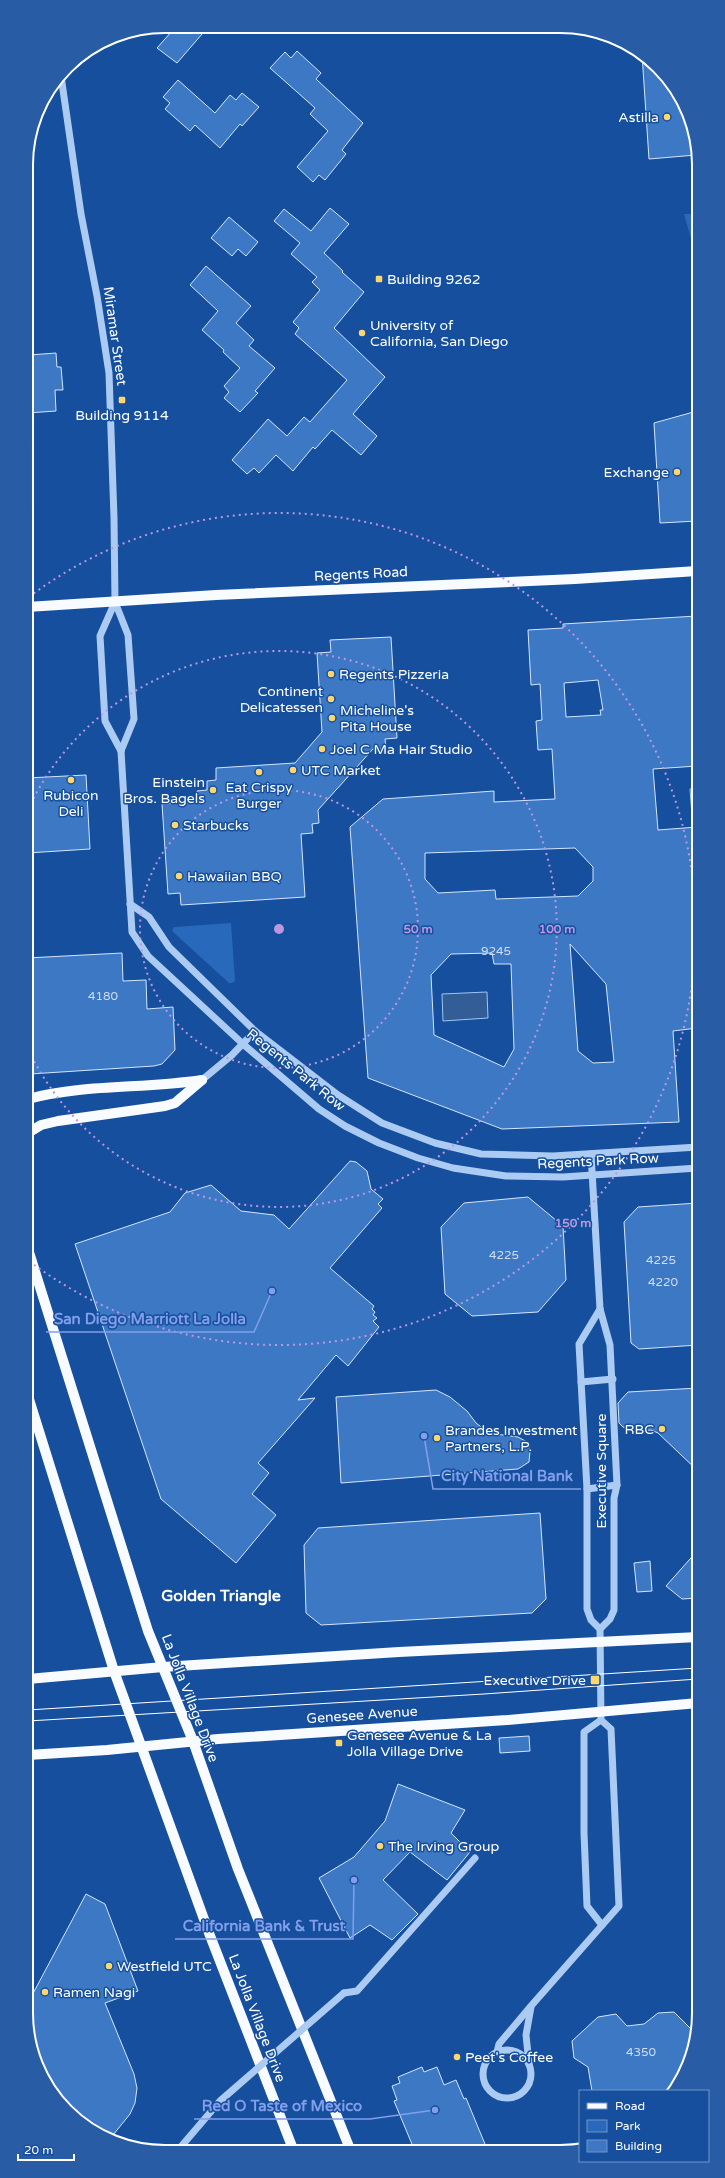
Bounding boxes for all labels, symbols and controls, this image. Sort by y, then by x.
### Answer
place label: Astilla [618,109,659,126]
marker: Astilla [662,112,672,122]
place label: Building 9262 [387,271,481,288]
marker: Building 9262 [374,274,384,284]
street label: Miramar Street [100,285,130,387]
place label: University of California, San Diego [370,317,508,350]
marker: University of California, San Diego [357,328,367,338]
marker: Building 9114 [117,395,127,405]
place label: Building 9114 [75,407,169,424]
place label: Exchange [604,464,669,481]
marker: Exchange [672,467,682,477]
street label: Regents Road [314,563,408,585]
place label: Regents Pizzeria [339,666,449,683]
marker: Regents Pizzeria [326,669,336,679]
place label: Continent Delicatessen [240,683,324,716]
marker: Continent Delicatessen [326,694,336,704]
place label: Micheline's Pita House [340,702,414,735]
marker: Micheline's Pita House [327,713,337,723]
place label: Joel C Ma Hair Studio [330,741,472,758]
marker: Joel C Ma Hair Studio [317,744,327,754]
place label: UTC Market [301,762,381,779]
marker: UTC Market [288,765,298,775]
marker: Eat Crispy Burger [254,767,264,777]
place label: Einstein Bros. Bagels [123,774,205,807]
marker: Rubicon Deli [66,775,76,785]
place label: Eat Crispy Burger [226,779,293,812]
marker: Einstein Bros. Bagels [208,785,218,795]
place label: Rubicon Deli [43,787,99,820]
place label: Starbucks [183,817,249,834]
marker: Starbucks [170,820,180,830]
place label: Hawaiian BBQ [187,868,282,885]
marker: Hawaiian BBQ [174,871,184,881]
centre of rings [272,922,286,936]
text: 50 m [403,922,433,936]
text: 100 m [539,922,575,936]
house number: 9245 [481,944,511,958]
house number: 4180 [88,989,119,1003]
street label: Regents Park Row [243,1025,349,1115]
street label: Regents Park Row [537,1149,659,1173]
text: 150 m [555,1216,591,1230]
house number: 4225 [489,1248,519,1262]
house number: 4225 [646,1253,676,1267]
house number: 4220 [648,1275,679,1289]
callout: San Diego Marriott La Jolla [46,1305,254,1332]
text: San Diego Marriott La Jolla [54,1310,246,1329]
street label: Executive Square [593,1413,610,1528]
place label: RBC [625,1421,654,1438]
place label: Brandes Investment Partners, L.P. [445,1422,578,1455]
marker: RBC [657,1424,667,1434]
marker: Brandes Investment Partners, L.P. [432,1433,442,1443]
callout: City National Bank [433,1462,581,1489]
text: City National Bank [441,1467,573,1486]
district label: Golden Triangle [161,1586,281,1606]
street label: La Jolla Village Drive [158,1632,222,1765]
place label: Executive Drive [484,1672,586,1689]
marker: Executive Drive [589,1674,601,1686]
street label: Genesee Avenue [306,1703,418,1727]
place label: Genesee Avenue & La Jolla Village Drive [347,1727,492,1760]
marker: Genesee Avenue & La Jolla Village Drive [334,1738,344,1748]
place label: The Irving Group [388,1838,499,1855]
marker: The Irving Group [375,1841,385,1851]
callout: California Bank & Trust [175,1912,353,1939]
text: California Bank & Trust [183,1917,346,1935]
street label: La Jolla Village Drive [225,1952,289,2085]
place label: Westfield UTC [117,1958,212,1975]
marker: Westfield UTC [104,1961,114,1971]
place label: Ramen Nagi [53,1984,135,2001]
marker: Ramen Nagi [40,1987,50,1997]
house number: 4350 [626,2045,657,2059]
place label: Peet's Coffee [465,2049,553,2066]
marker: Peet's Coffee [452,2052,462,2062]
legend [579,2090,709,2162]
callout: Red O Taste of Mexico [194,2092,370,2119]
text: Red O Taste of Mexico [202,2097,362,2115]
text: Road [615,2099,645,2113]
text: Park [615,2119,641,2133]
scale bar [18,2136,74,2162]
text: Building [615,2139,662,2153]
text: 20 m [24,2143,53,2157]

